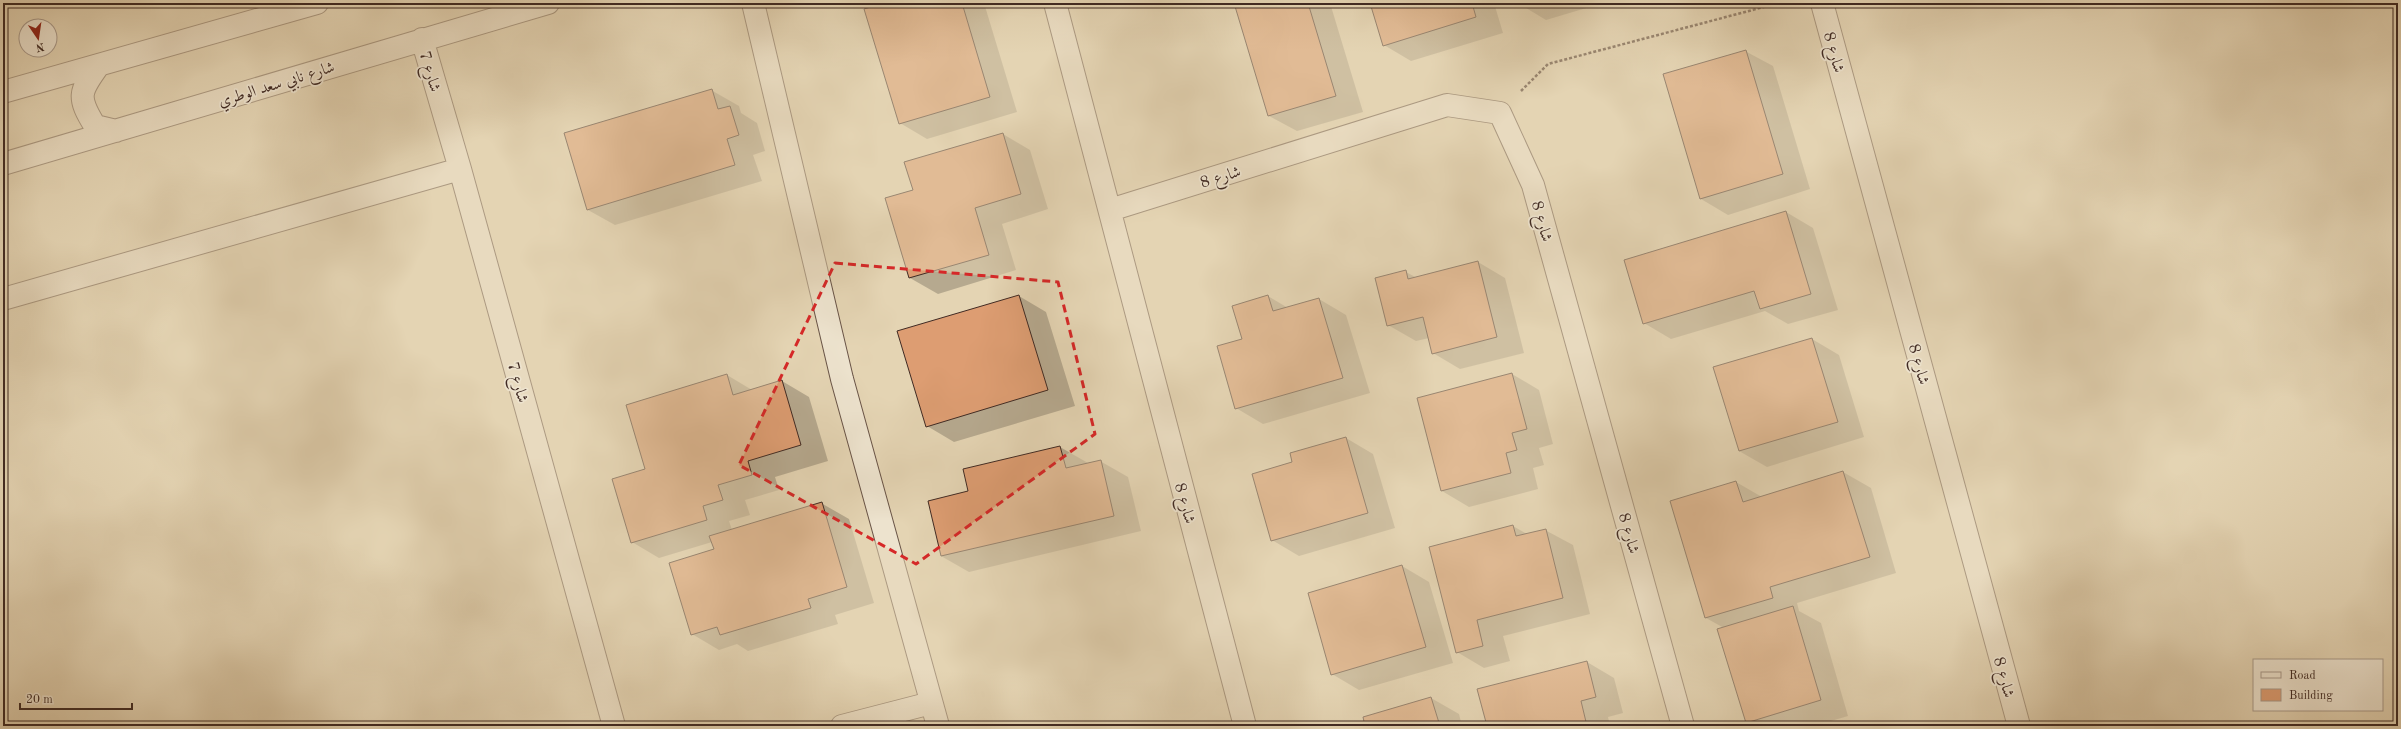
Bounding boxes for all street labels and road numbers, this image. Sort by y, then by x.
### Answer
street label: شارع 8 [1816,30,1846,76]
street label: شارع 7 [412,49,442,95]
street label: شارع نابي سعد الوطري [217,60,338,114]
street label: شارع 8 [1198,164,1244,195]
street label: شارع 8 [1524,199,1554,245]
street label: شارع 8 [1901,342,1931,388]
street label: شارع 7 [500,360,530,406]
street label: شارع 8 [1167,481,1197,527]
street label: شارع 8 [1611,511,1641,557]
street label: شارع 8 [1986,655,2016,701]

